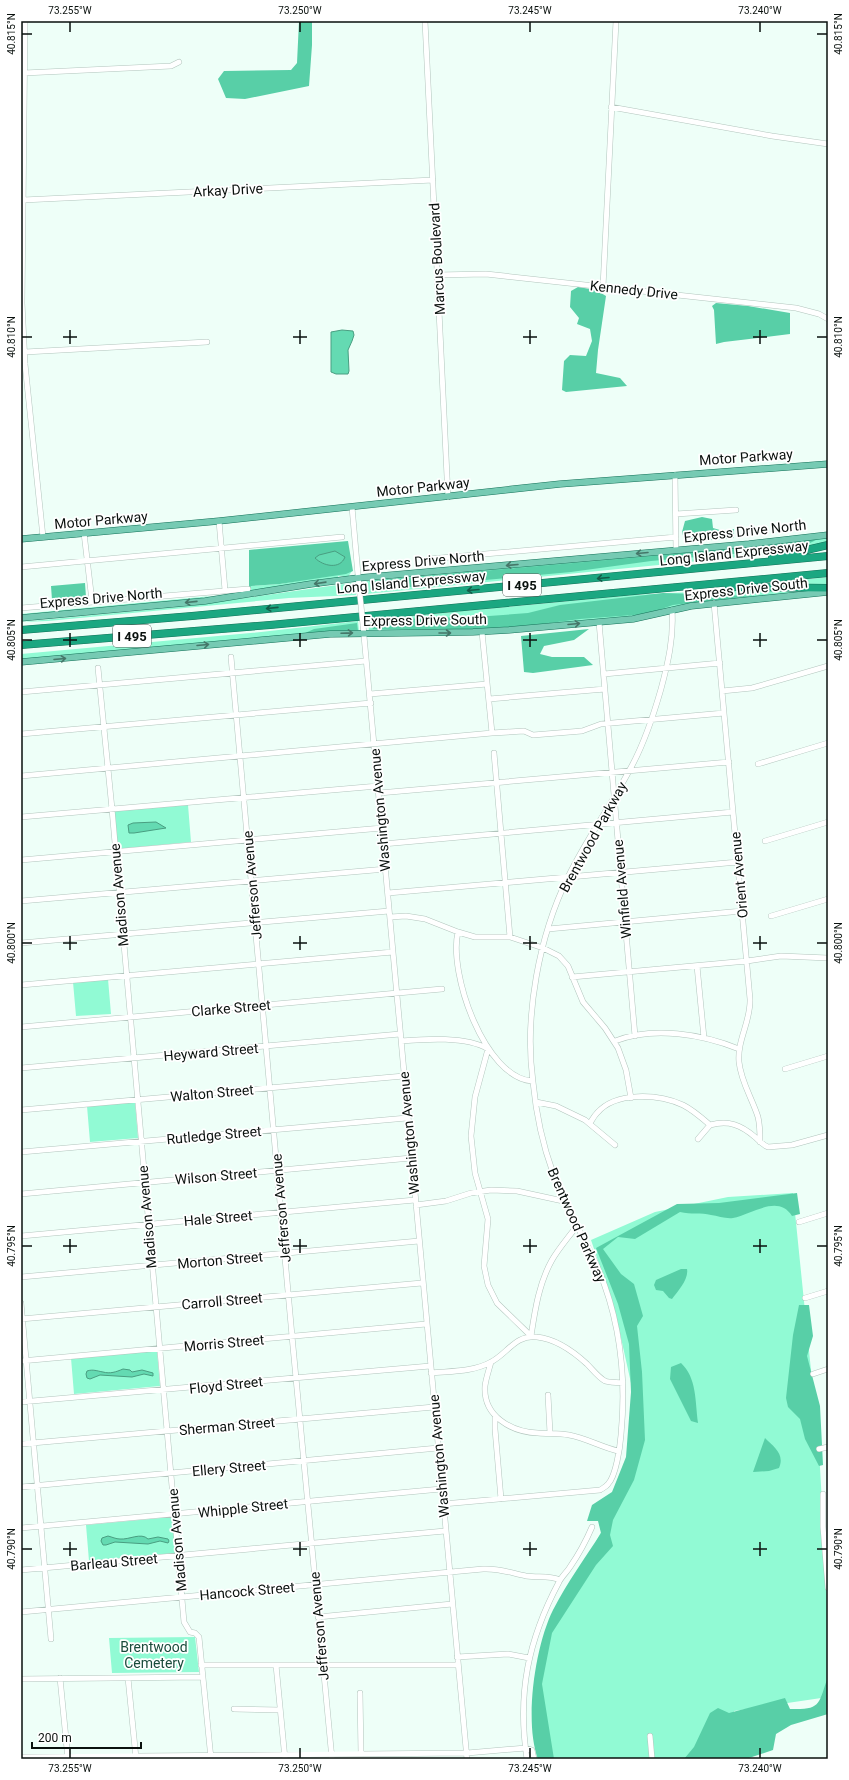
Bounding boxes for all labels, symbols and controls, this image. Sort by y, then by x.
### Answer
text: 73.255°W [48,5,92,16]
text: 73.250°W [278,5,322,16]
text: 73.245°W [508,5,552,16]
text: 73.240°W [738,5,782,16]
text: 40.815°N [6,13,17,55]
text: 40.815°N [833,13,844,55]
street label: Arkay Drive [193,180,263,200]
street label: Marcus Boulevard [426,203,448,315]
street label: Kennedy Drive [589,277,679,303]
text: 40.810°N [6,316,17,358]
text: 40.810°N [833,316,844,358]
street label: Motor Parkway [699,446,794,468]
street label: Motor Parkway [376,474,471,500]
street label: Motor Parkway [54,508,149,532]
street label: Express Drive North [683,517,807,545]
street label: Long Island Expressway [659,537,810,569]
street label: Express Drive North [361,548,485,574]
one-way arrow [635,549,648,557]
one-way arrow [506,561,519,568]
street label: Long Island Expressway [336,567,487,596]
road number: I 495 [503,574,541,596]
one-way arrow [597,574,610,582]
street label: Express Drive South [684,575,808,603]
one-way arrow [314,579,327,587]
street label: Express Drive North [39,585,163,611]
one-way arrow [467,586,480,593]
one-way arrow [185,598,198,606]
one-way arrow [266,604,279,612]
street label: Express Drive South [363,611,487,629]
text: 40.805°N [6,619,17,661]
text: 40.805°N [833,619,844,661]
one-way arrow [567,621,580,628]
road number: I 495 [113,625,151,647]
one-way arrow [340,629,353,637]
one-way arrow [438,629,451,637]
one-way arrow [196,642,209,649]
one-way arrow [53,655,66,662]
street label: Washington Avenue [367,748,393,872]
street label: Brentwood Parkway [556,779,630,895]
street label: Jefferson Avenue [239,830,265,940]
street label: Orient Avenue [727,831,751,919]
street label: Winfield Avenue [610,839,634,939]
street label: Madison Avenue [107,843,131,947]
text: 40.800°N [6,922,17,964]
text: 40.800°N [833,922,844,964]
street label: Clarke Street [191,997,272,1019]
street label: Heyward Street [163,1040,259,1064]
street label: Washington Avenue [396,1071,422,1195]
street label: Walton Street [170,1081,255,1105]
street label: Rutledge Street [166,1123,263,1147]
street label: Jefferson Avenue [268,1153,294,1263]
street label: Wilson Street [174,1164,258,1188]
street label: Madison Avenue [135,1165,159,1269]
street label: Brentwood Parkway [545,1165,610,1285]
street label: Hale Street [183,1207,253,1229]
text: 40.795°N [6,1225,17,1267]
text: 40.795°N [833,1225,844,1267]
street label: Morton Street [177,1248,264,1272]
street label: Carroll Street [181,1289,264,1313]
street label: Morris Street [183,1331,265,1354]
street label: Floyd Street [188,1373,264,1397]
street label: Washington Avenue [426,1394,452,1518]
street label: Sherman Street [178,1414,276,1438]
street label: Ellery Street [191,1457,267,1479]
street label: Madison Avenue [165,1488,189,1592]
street label: Whipple Street [197,1495,289,1521]
text: 40.790°N [6,1528,17,1570]
text: 40.790°N [833,1528,844,1570]
street label: Barleau Street [70,1550,159,1574]
street label: Jefferson Avenue [306,1571,332,1681]
street label: Hancock Street [199,1579,296,1603]
park label: Brentwood Cemetery [120,1639,188,1671]
scale bar [32,1724,141,1750]
text: 200 m [38,1731,72,1745]
text: 73.255°W [48,1763,92,1774]
text: 73.250°W [278,1763,322,1774]
text: 73.245°W [508,1763,552,1774]
text: 73.240°W [738,1763,782,1774]

